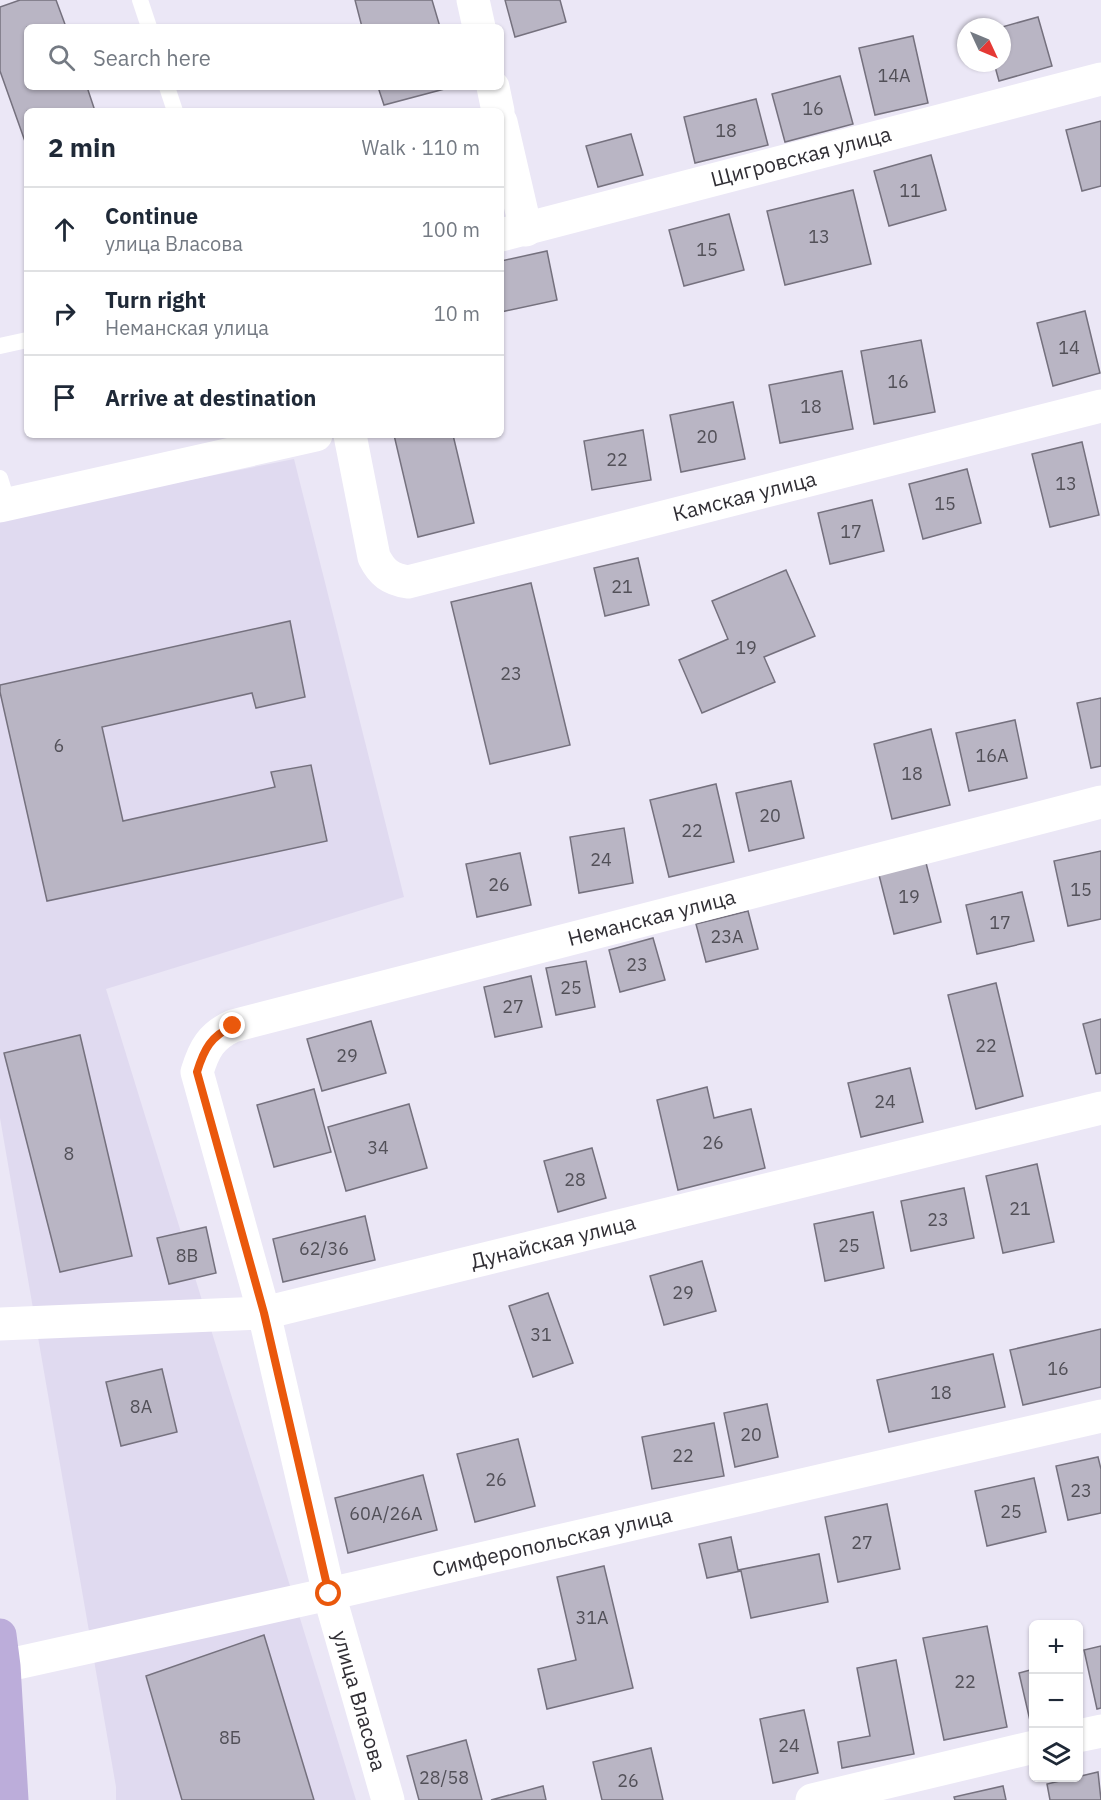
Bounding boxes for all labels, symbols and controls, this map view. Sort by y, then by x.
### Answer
north arrow [957,18,1011,72]
search box [24,24,504,90]
icon: search [45,41,78,74]
text: Search here [93,43,211,72]
house number: 14А [877,64,911,87]
house number: 16 [802,97,824,120]
street label: Щигровская улица [707,119,894,193]
house number: 18 [715,119,737,142]
text: 2 min [48,130,116,164]
text: Walk · 110 m [362,134,480,161]
house number: 11 [899,179,921,202]
text: Continue [105,201,198,230]
icon: ahead [48,213,81,246]
text: 100 m [422,216,480,243]
house number: 13 [808,225,830,248]
text: улица Власова [105,230,243,257]
house number: 15 [696,238,718,261]
text: Turn right [105,285,206,314]
icon: right [48,297,81,330]
text: 10 m [434,300,480,327]
text: Неманская улица [105,314,269,341]
house number: 14 [1058,336,1080,359]
house number: 16 [887,370,909,393]
icon: arrive [48,381,81,414]
text: Arrive at destination [105,383,316,412]
house number: 18 [800,395,822,418]
house number: 20 [696,425,718,448]
house number: 22 [606,448,628,471]
street label: Камская улица [670,464,819,527]
house number: 13 [1055,472,1077,495]
house number: 15 [934,492,956,515]
house number: 17 [840,520,862,543]
house number: 21 [611,575,633,598]
house number: 19 [735,636,757,659]
house number: 23 [500,662,522,685]
house number: 6 [54,734,64,757]
house number: 16А [975,744,1009,767]
house number: 18 [901,762,923,785]
house number: 20 [759,804,781,827]
house number: 22 [681,819,703,842]
house number: 24 [590,848,612,871]
house number: 26 [488,873,510,896]
house number: 15 [1070,878,1092,901]
street label: Неманская улица [565,882,738,952]
house number: 19 [898,885,920,908]
house number: 17 [989,911,1011,934]
house number: 23А [710,925,744,948]
house number: 23 [626,953,648,976]
house number: 25 [560,976,582,999]
house number: 27 [502,995,524,1018]
route end [219,1012,245,1038]
house number: 22 [975,1034,997,1057]
house number: 29 [336,1044,358,1067]
house number: 24 [874,1090,896,1113]
house number: 26 [702,1131,724,1154]
house number: 34 [367,1136,389,1159]
house number: 8 [64,1142,74,1165]
house number: 28 [564,1168,586,1191]
house number: 21 [1009,1197,1031,1220]
street label: Дунайская улица [468,1207,638,1275]
house number: 23 [927,1208,949,1231]
house number: 25 [838,1234,860,1257]
house number: 62/36 [299,1237,349,1260]
house number: 8В [176,1244,198,1267]
house number: 29 [672,1281,694,1304]
house number: 31 [530,1323,552,1346]
house number: 16 [1047,1357,1069,1380]
house number: 18 [930,1381,952,1404]
house number: 8А [130,1395,153,1418]
house number: 20 [740,1423,762,1446]
house number: 22 [672,1444,694,1467]
house number: 26 [485,1468,507,1491]
house number: 23 [1070,1479,1092,1502]
street label: Симферопольская улица [429,1500,675,1583]
house number: 25 [1000,1500,1022,1523]
house number: 60А/26А [349,1502,423,1525]
house number: 27 [851,1531,873,1554]
route start [315,1580,341,1606]
house number: 31А [575,1606,609,1629]
map controls [1029,1620,1083,1782]
button: + [1029,1620,1083,1674]
street label: улица Власова [327,1627,393,1774]
house number: 22 [954,1670,976,1693]
button: − [1029,1674,1083,1728]
house number: 8Б [219,1726,241,1749]
button: layers [1029,1728,1083,1782]
house number: 24 [778,1734,800,1757]
house number: 28/58 [419,1766,469,1789]
house number: 26 [617,1769,639,1792]

